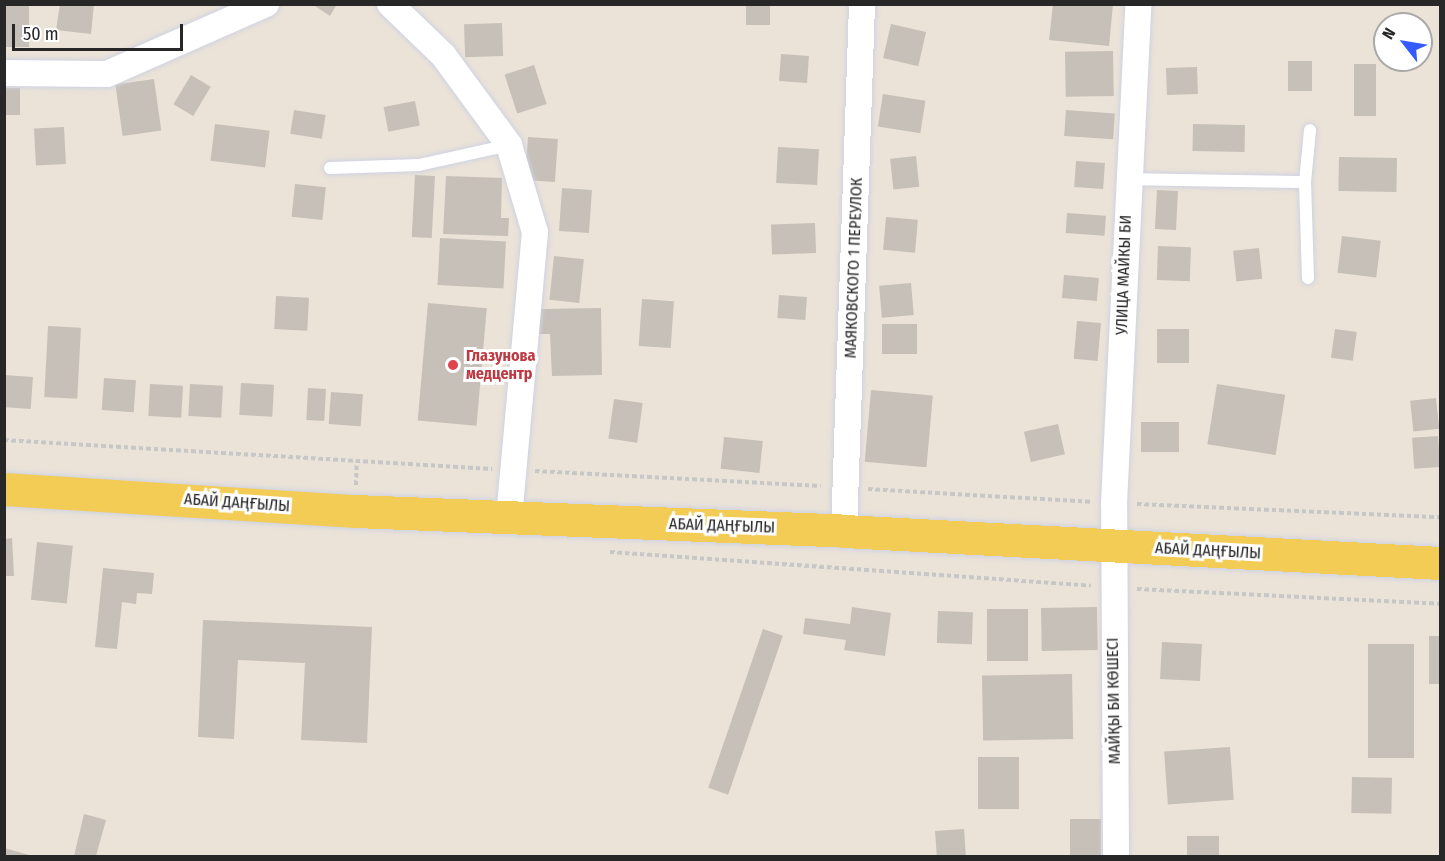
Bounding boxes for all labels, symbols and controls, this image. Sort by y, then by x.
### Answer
scale bar [15,12,186,50]
north arrow [1373,12,1433,72]
text: 50 m [23,23,59,45]
text: N [1378,24,1399,43]
street label: МАЯКОВСКОГО 1 ПЕРЕУЛОК [841,177,867,359]
street label: УЛИЦА МАЙКЫ БИ [1112,215,1136,335]
place label: Глазунова медцентр [466,346,535,384]
marker: Глазунова медцентр [444,356,462,374]
street label: АБАЙ ДАҢҒЫЛЫ [183,490,291,516]
street label: АБАЙ ДАҢҒЫЛЫ [669,515,775,537]
street label: АБАЙ ДАҢҒЫЛЫ [1154,539,1262,563]
street label: МАЙҚЫ БИ КӨШЕСІ [1103,637,1125,765]

